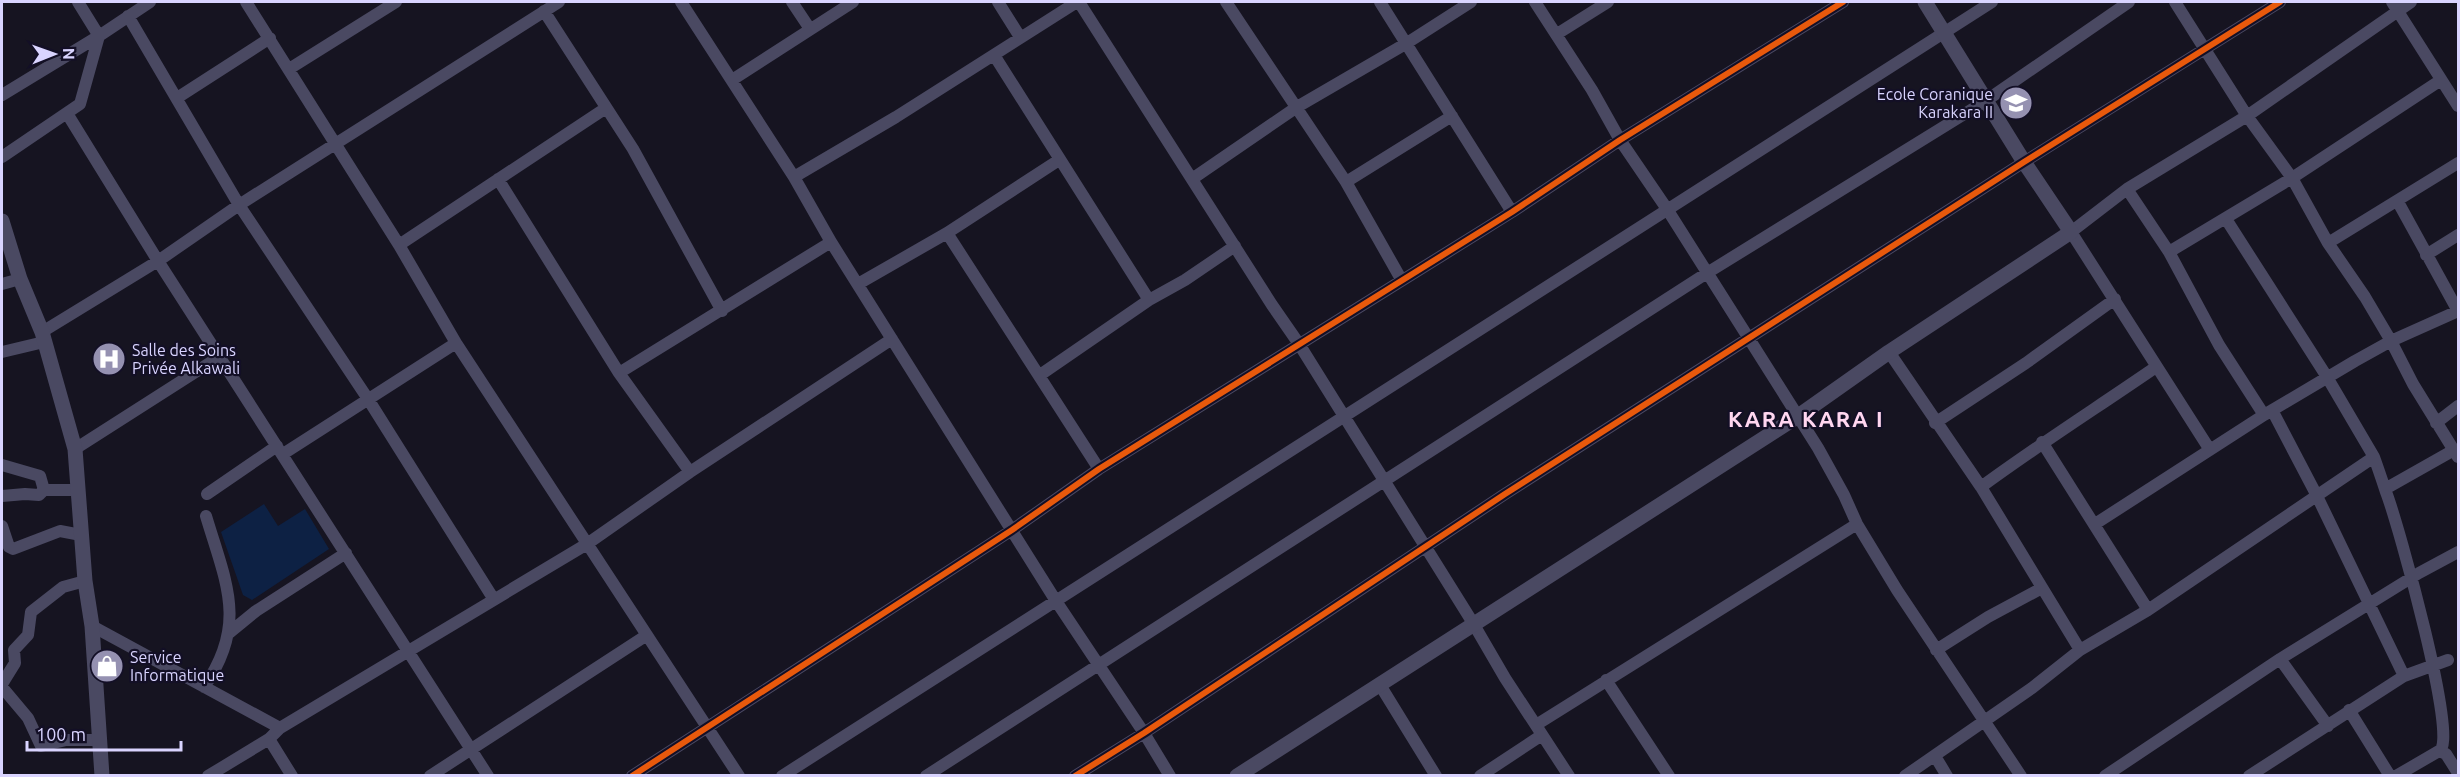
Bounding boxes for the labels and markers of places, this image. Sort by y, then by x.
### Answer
place label: Ecole Coranique Karakara II [1877,85,1993,121]
school or university icon: Ecole Coranique Karakara II [1998,85,2034,121]
hospital icon: Salle des Soins Privée Alkawali [91,341,127,377]
place label: Salle des Soins Privée Alkawali [132,341,240,377]
shop icon: Service Informatique [89,648,125,684]
place label: Service Informatique [130,648,224,684]

